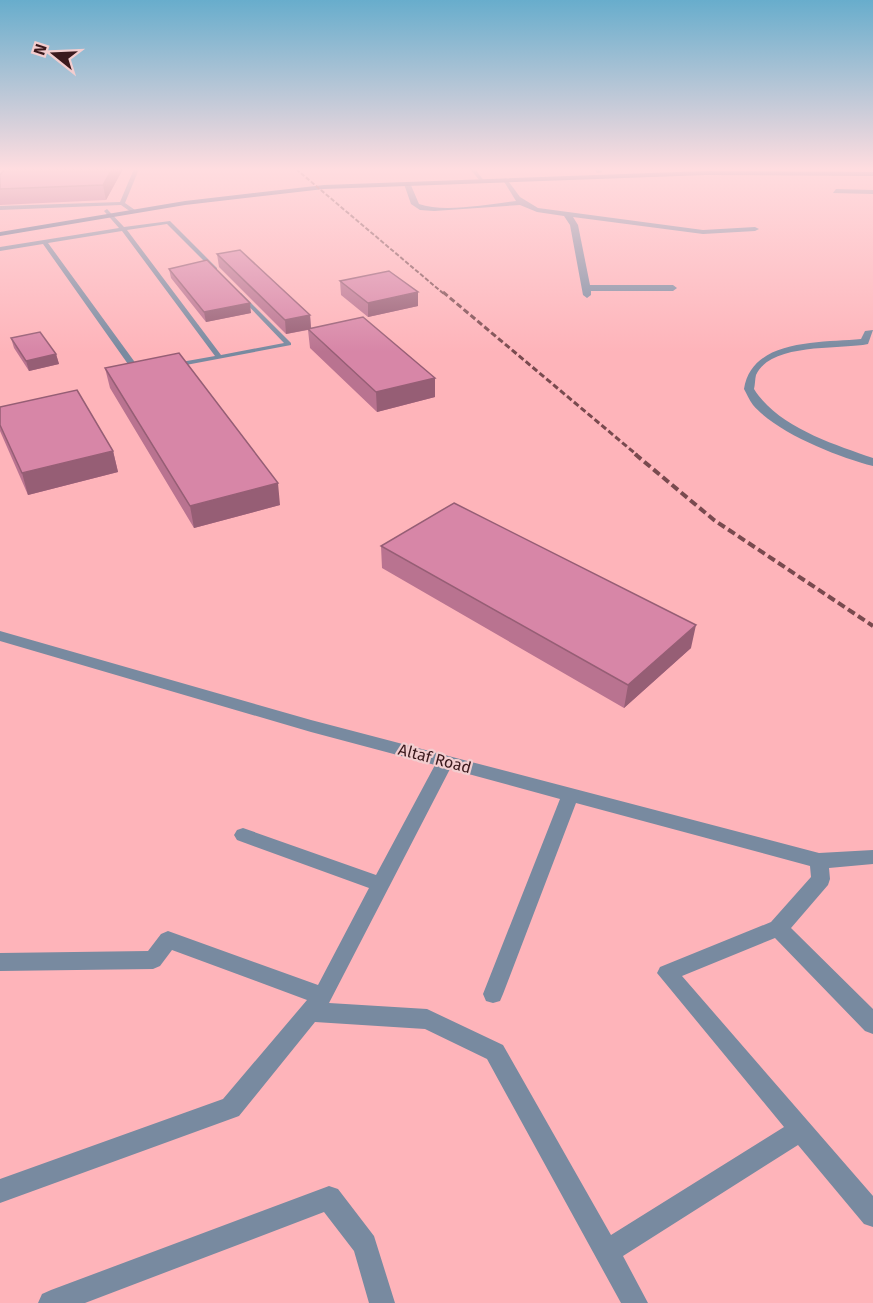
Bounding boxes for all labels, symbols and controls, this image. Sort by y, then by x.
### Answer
north arrow [24,24,84,84]
text: N [30,42,51,57]
street label: Altaf Road [396,740,473,777]

